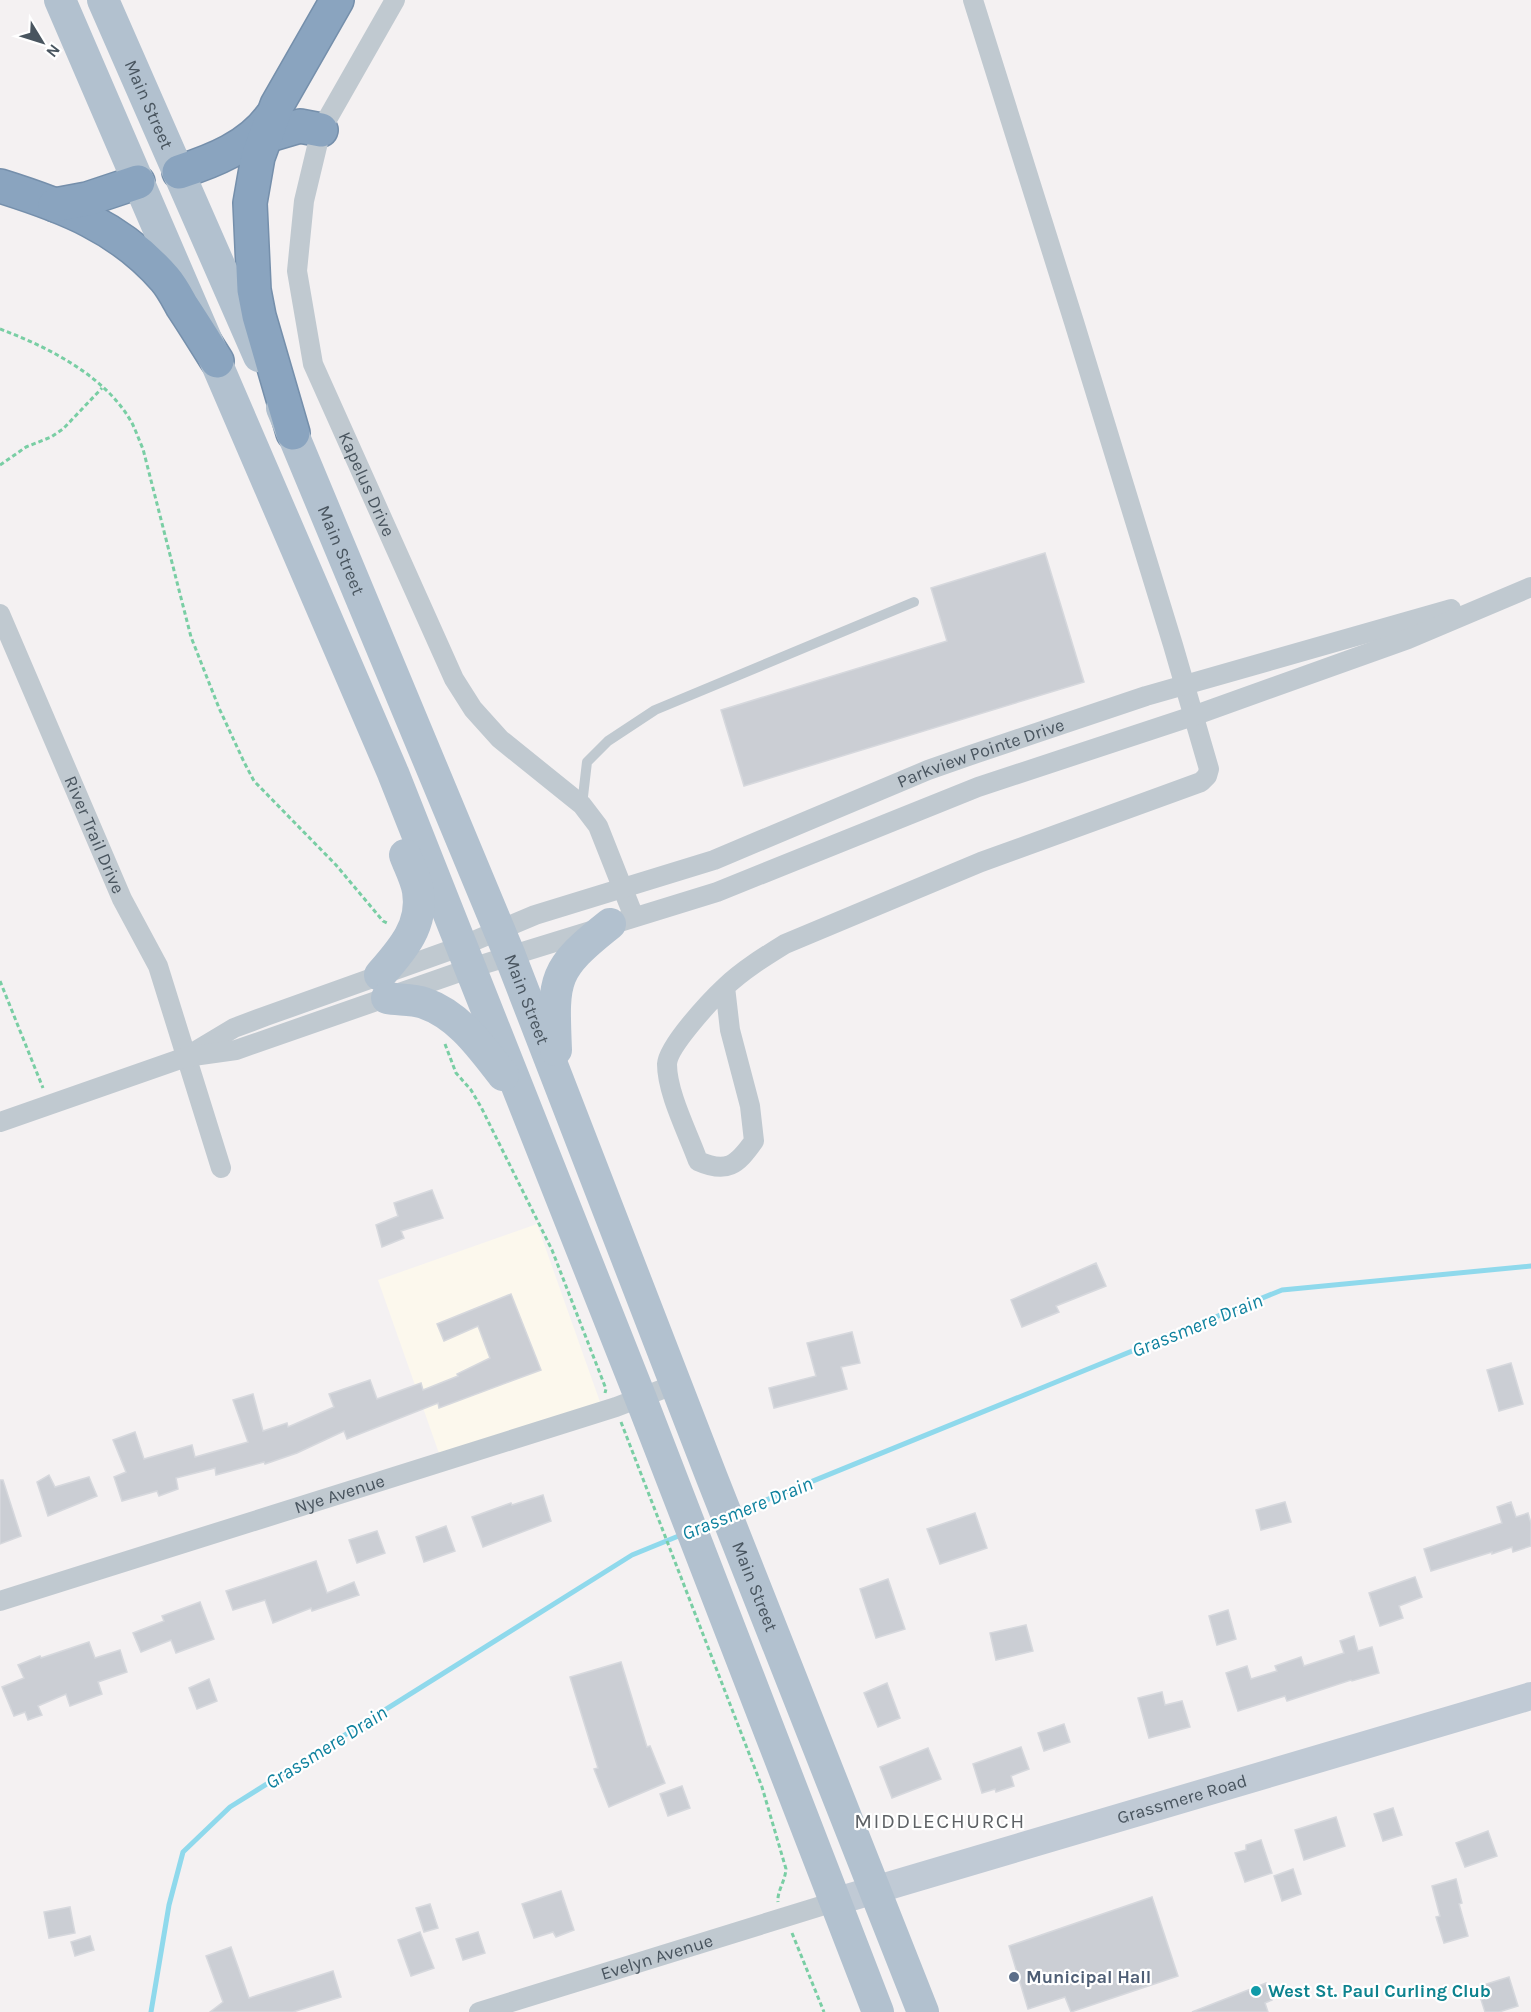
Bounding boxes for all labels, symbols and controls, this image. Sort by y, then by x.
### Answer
north arrow [12,12,72,72]
text: N [42,41,64,61]
street label: Main Street [120,56,178,153]
street label: Kapelus Drive [334,428,400,540]
street label: Main Street [313,502,370,599]
street label: Parkview Pointe Drive [894,713,1067,793]
street label: River Trail Drive [59,772,129,897]
street label: Main Street [499,951,554,1048]
water label: Grassmere Drain [1128,1289,1266,1362]
street label: Nye Avenue [292,1470,387,1519]
water label: Grassmere Drain [678,1472,816,1545]
street label: Main Street [727,1538,783,1635]
water label: Grassmere Drain [261,1701,391,1794]
street label: Grassmere Road [1114,1769,1250,1829]
district label: MIDDLECHURCH [854,1809,1026,1833]
street label: Evelyn Avenue [598,1929,715,1985]
place label: Municipal Hall [1026,1966,1151,1988]
marker: Municipal Hall [1007,1970,1021,1984]
place label: West St. Paul Curling Club [1268,1980,1491,2002]
marker: West St. Paul Curling Club [1249,1984,1263,1998]

